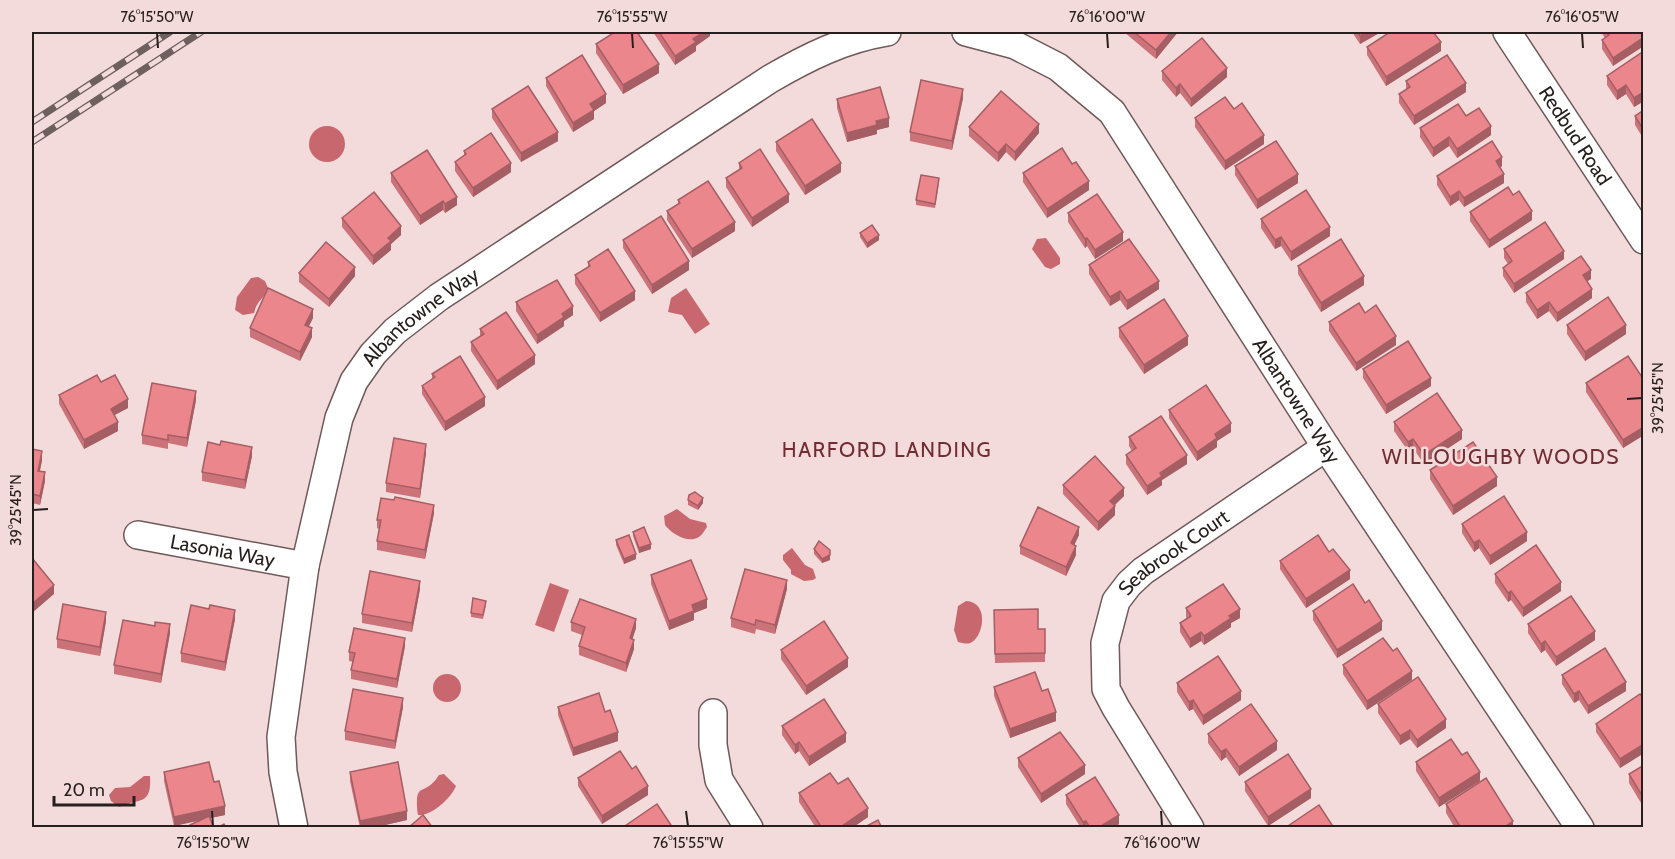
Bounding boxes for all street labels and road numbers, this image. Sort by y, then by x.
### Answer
street label: Redbud Road [1534,81,1616,190]
street label: Albantowne Way [356,262,483,370]
street label: Albantowne Way [1248,334,1346,468]
street label: Seabrook Court [1113,504,1234,600]
street label: Lasonia Way [168,529,277,572]

